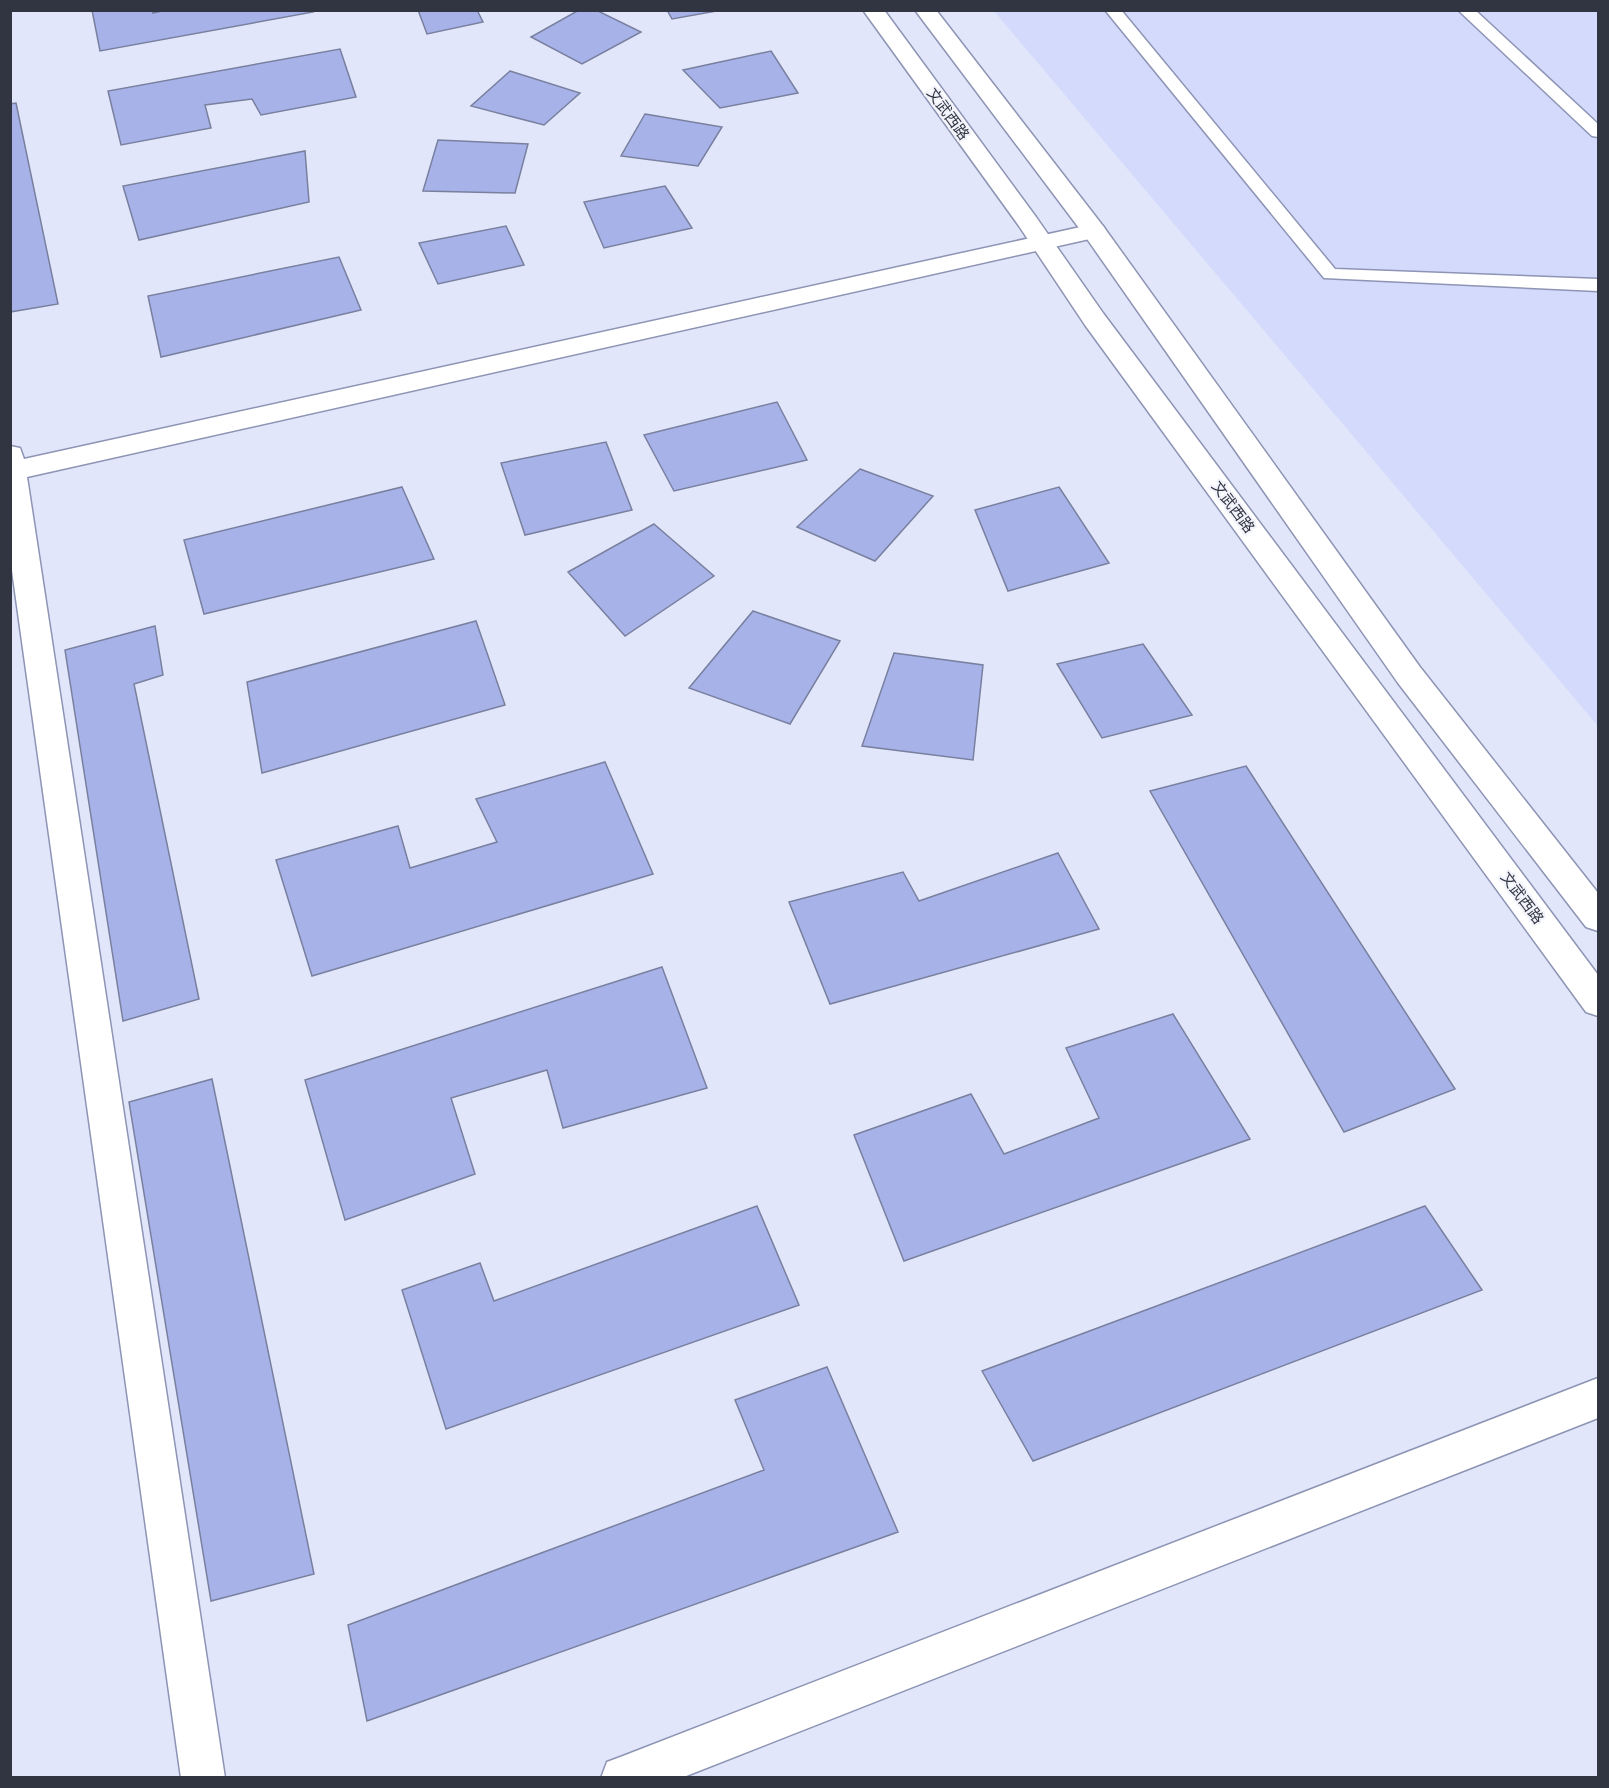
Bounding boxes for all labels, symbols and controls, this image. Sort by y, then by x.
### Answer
street label: 文武西路 [923,84,973,144]
street label: 文武西路 [1208,478,1258,536]
street label: 文武西路 [1497,869,1547,927]

